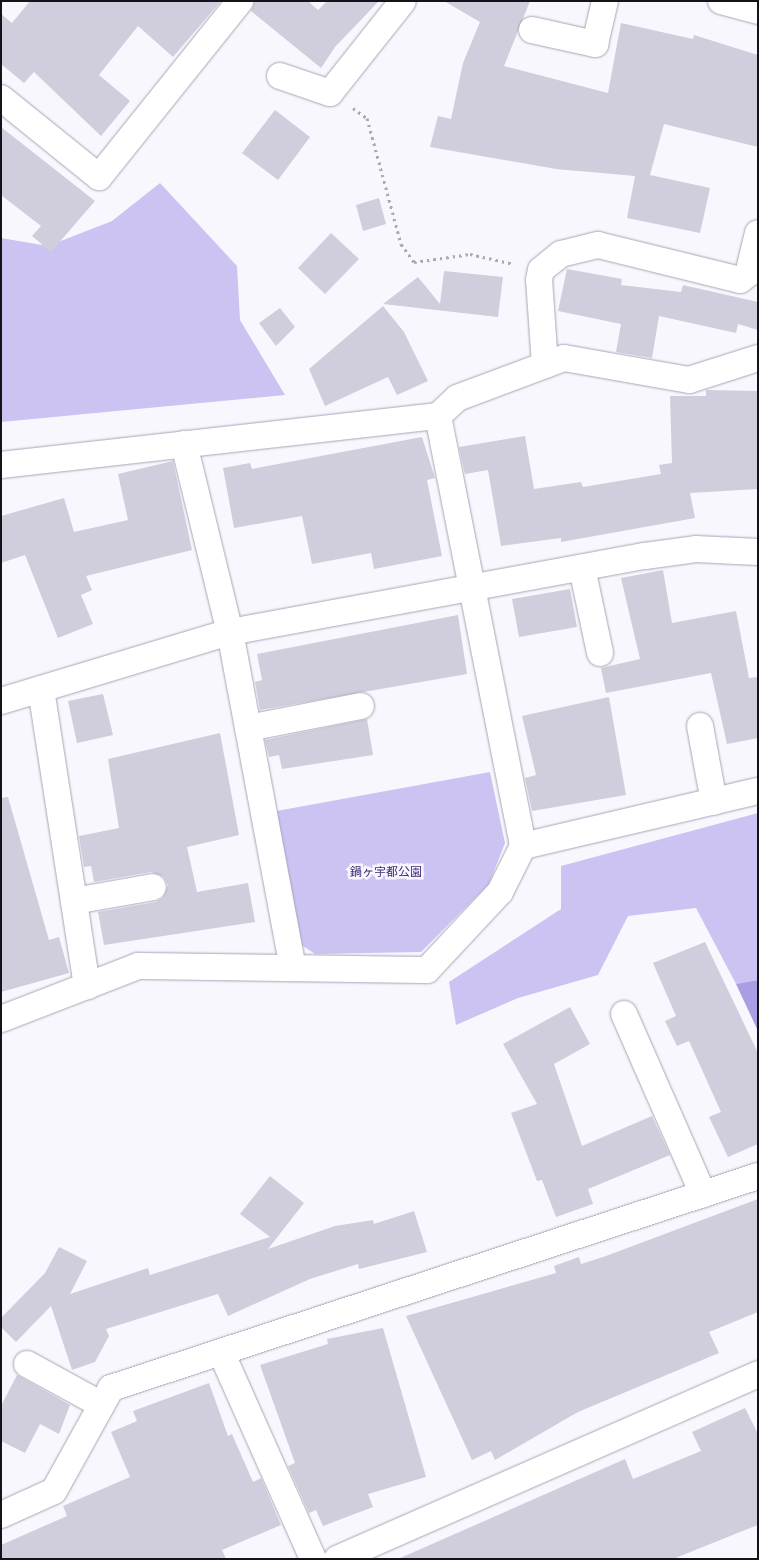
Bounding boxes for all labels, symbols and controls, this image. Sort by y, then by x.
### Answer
park label: 鍋ヶ宇都公園 [350,865,422,879]

